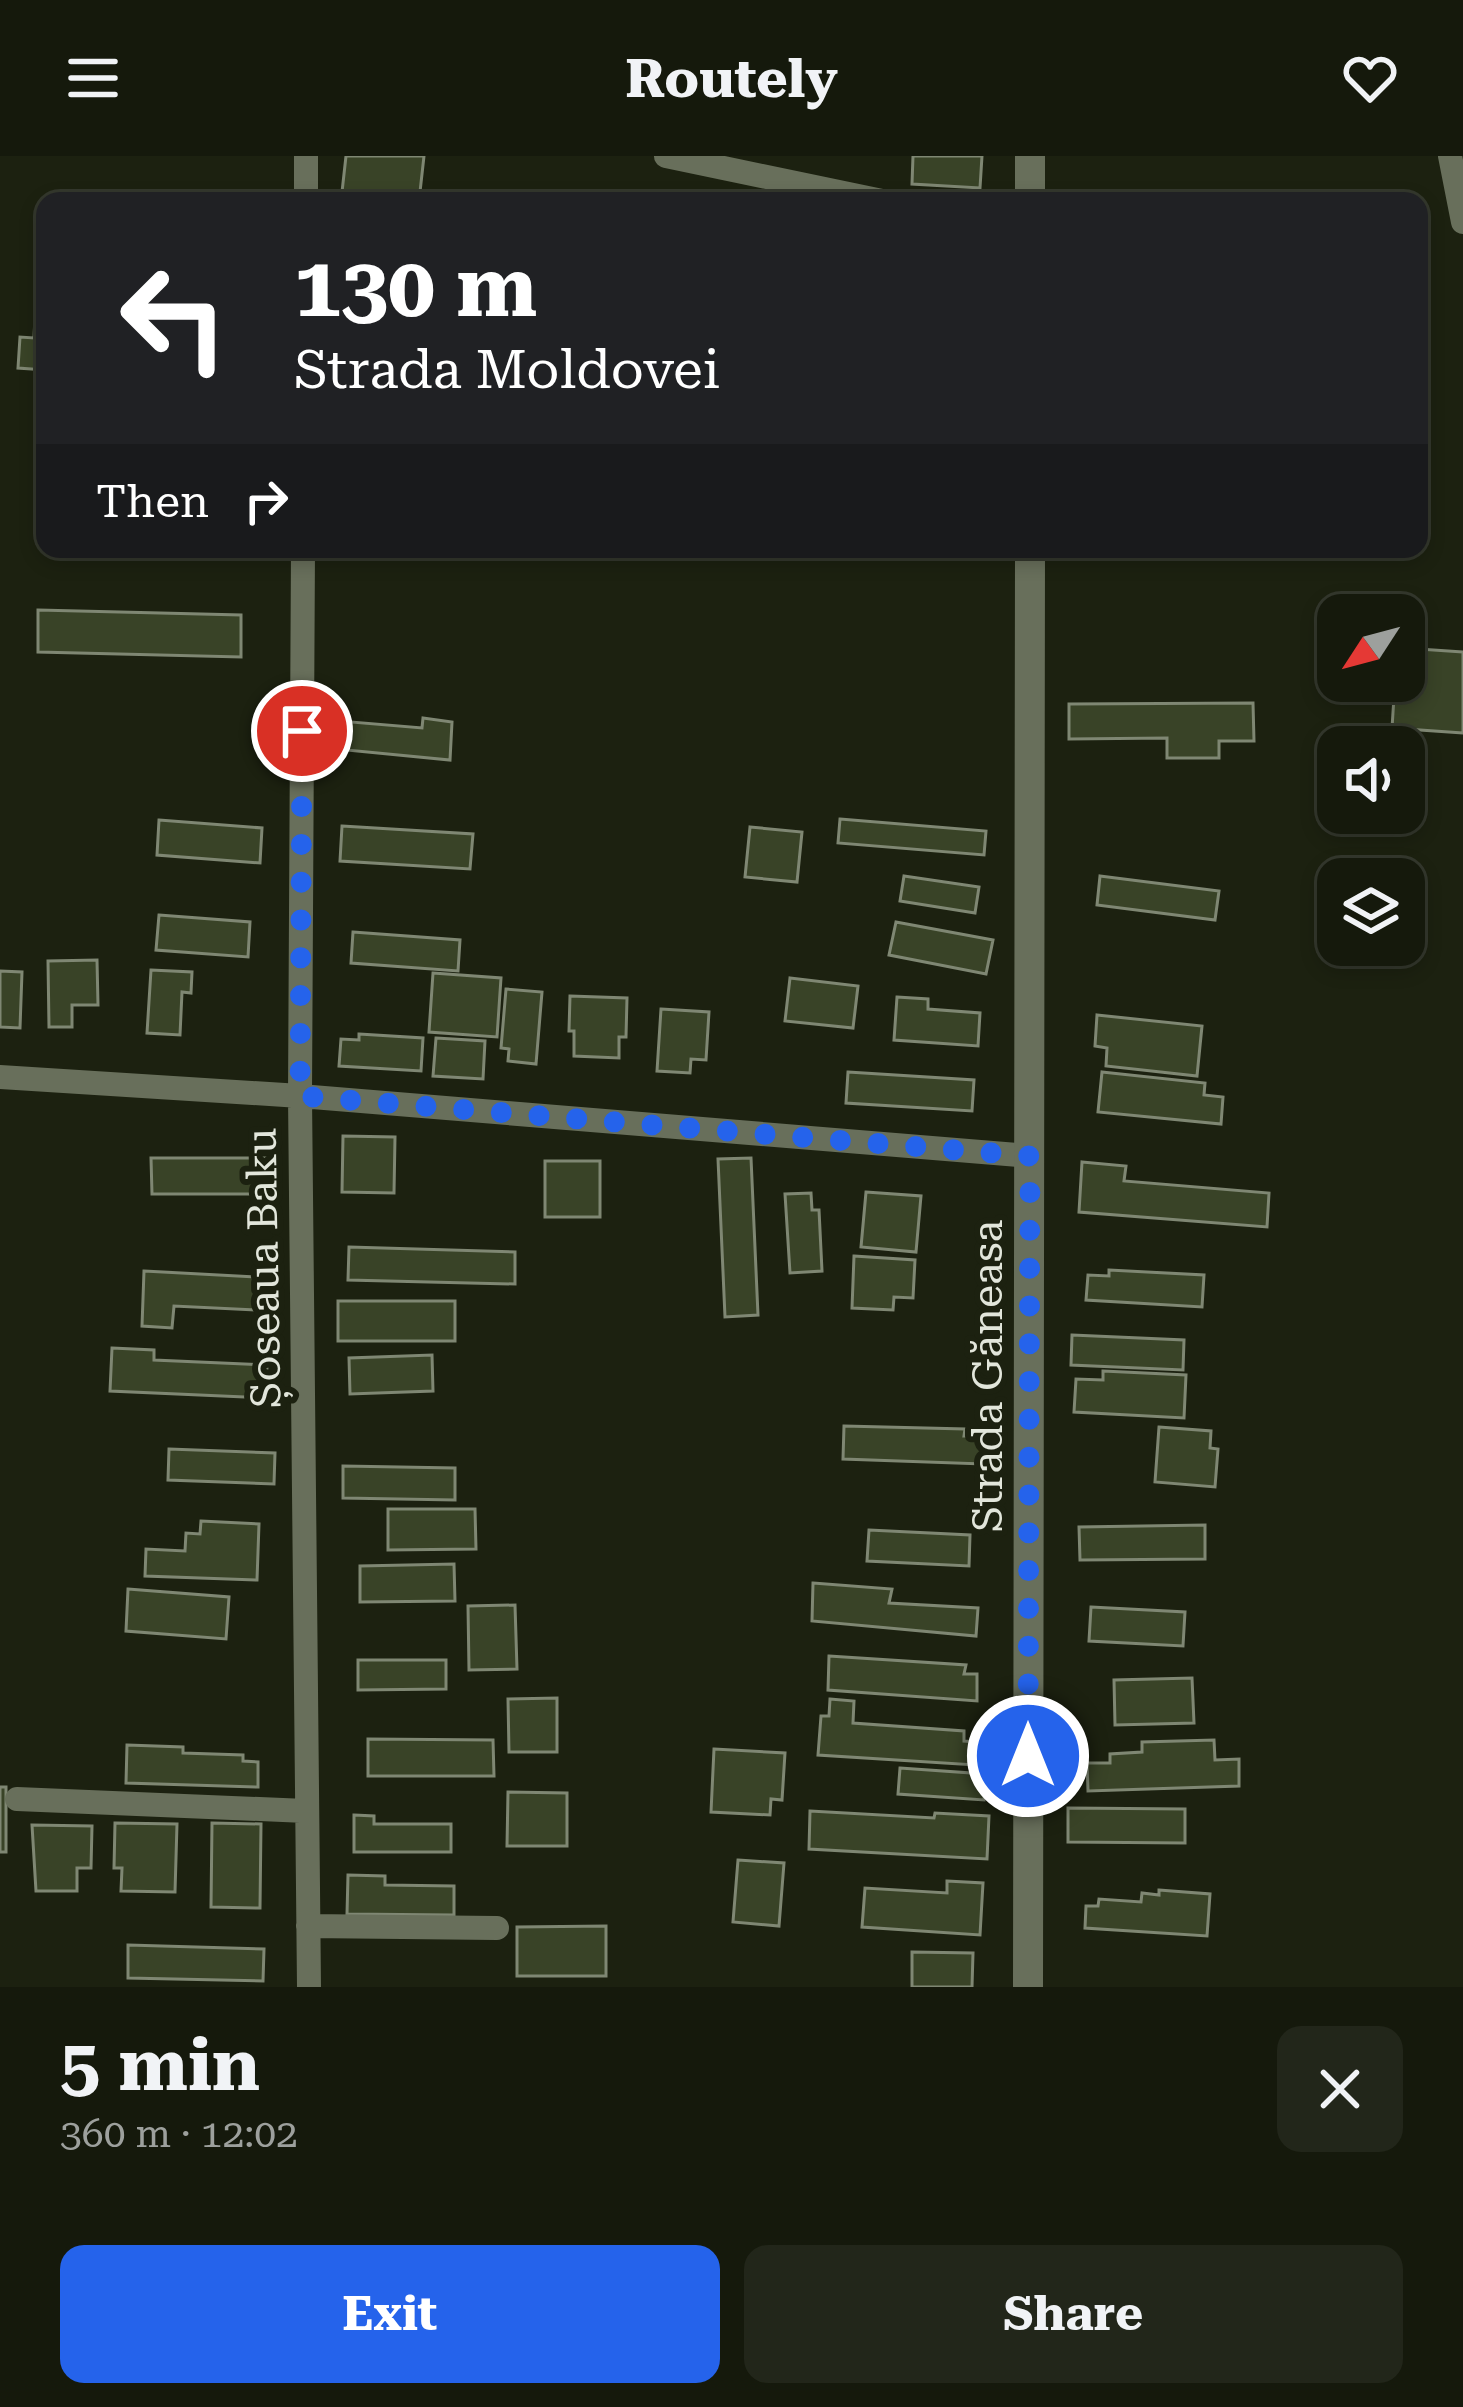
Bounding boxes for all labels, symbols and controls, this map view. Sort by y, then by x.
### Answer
icon: menu [60,45,126,111]
icon: heart [1337,45,1403,111]
text: Routely [625,47,838,110]
text: 130 m [294,238,537,336]
icon: left [96,240,252,396]
text: Strada Moldovei [294,338,720,401]
icon: right [233,468,299,534]
text: Then [96,475,209,528]
north arrow [1317,594,1425,702]
map controls [1317,594,1425,966]
pin [251,680,353,782]
icon: arrive [269,698,335,764]
button: sound [1317,726,1425,834]
button: layers [1317,858,1425,966]
street label: Șoseaua Baku [237,1127,293,1409]
street label: Strada Găneasa [963,1220,1012,1532]
position arrow [965,1693,1091,1819]
text: 5 min [60,2023,260,2108]
button: close [1277,2026,1403,2152]
text: 360 m · 12:02 [60,2111,298,2157]
button: Exit [60,2245,720,2383]
button: Share [744,2245,1403,2383]

